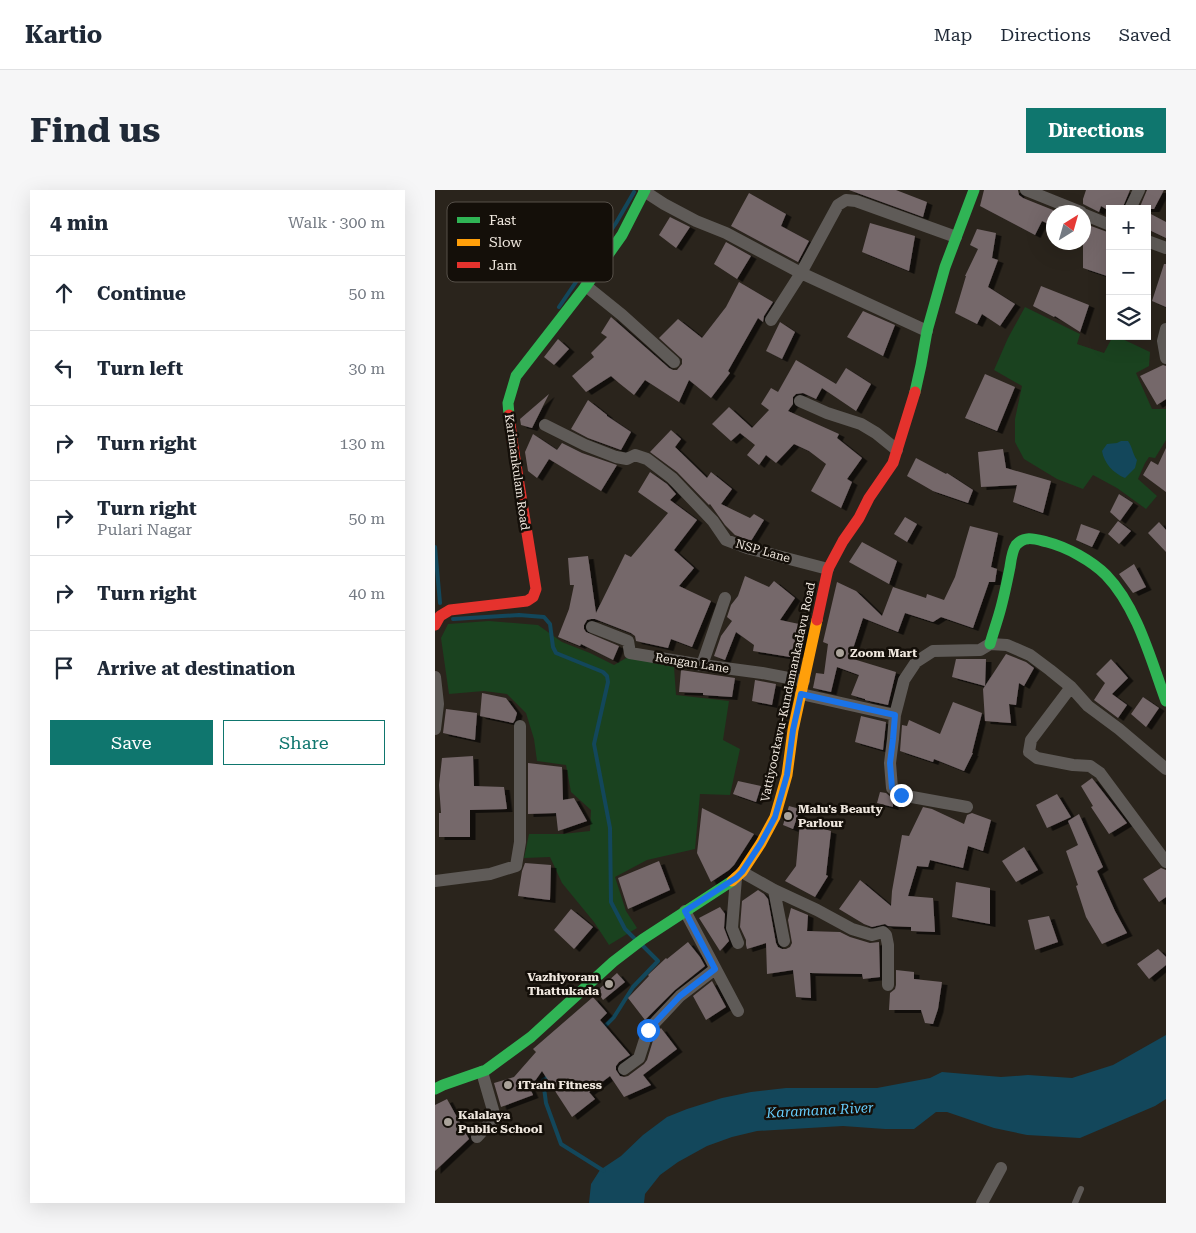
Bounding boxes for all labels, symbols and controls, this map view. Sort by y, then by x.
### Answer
text: Kartio [25,21,102,49]
text: Map [934,24,972,45]
text: Directions [1000,24,1091,45]
text: Saved [1119,24,1171,45]
button: Directions [1026,108,1166,153]
text: Find us [30,110,160,151]
legend [447,202,613,282]
north arrow [1046,205,1091,250]
map controls [1106,205,1151,340]
button: + [1106,205,1151,250]
text: 4 min [50,211,108,235]
text: Fast [489,212,516,228]
text: Walk · 300 m [288,213,385,232]
text: Slow [489,234,522,250]
button: − [1106,250,1151,295]
text: Jam [489,257,517,273]
icon: ahead [50,279,78,307]
text: Continue [97,282,186,305]
text: 50 m [348,284,385,303]
button: layers [1106,295,1151,340]
icon: left [50,354,78,382]
text: Turn left [97,357,183,380]
text: 30 m [348,359,385,378]
street label: Karimankulam Road [502,413,532,531]
icon: right [50,429,78,457]
text: Turn right [97,432,197,455]
text: 130 m [339,434,385,453]
text: Turn right [97,497,197,520]
icon: right [50,504,78,532]
text: 50 m [348,509,385,528]
text: Pulari Nagar [97,520,192,539]
street label: NSP Lane [734,537,792,566]
icon: right [50,579,78,607]
street label: Vattiyoorkavu-Kundamankadavu Road [758,581,818,803]
text: Turn right [97,582,197,605]
text: 40 m [348,584,385,603]
place label: Zoom Mart [850,646,917,660]
marker: Zoom Mart [834,647,846,659]
street label: Rengan Lane [654,650,730,676]
icon: arrive [50,654,78,682]
text: Arrive at destination [97,657,295,680]
button: Save [50,720,213,765]
button: Share [223,720,385,765]
route end [890,784,913,807]
place label: Malu's Beauty Parlour [798,802,884,830]
marker: Malu's Beauty Parlour [782,810,794,822]
place label: Vazhiyoram Thattukada [527,970,599,998]
marker: Vazhiyoram Thattukada [603,978,615,990]
route start [637,1019,660,1042]
place label: iTrain Fitness [518,1078,602,1092]
marker: iTrain Fitness [502,1079,514,1091]
water label: Karamana River [765,1099,874,1121]
place label: Kalalaya Public School [458,1108,543,1136]
marker: Kalalaya Public School [442,1116,454,1128]

